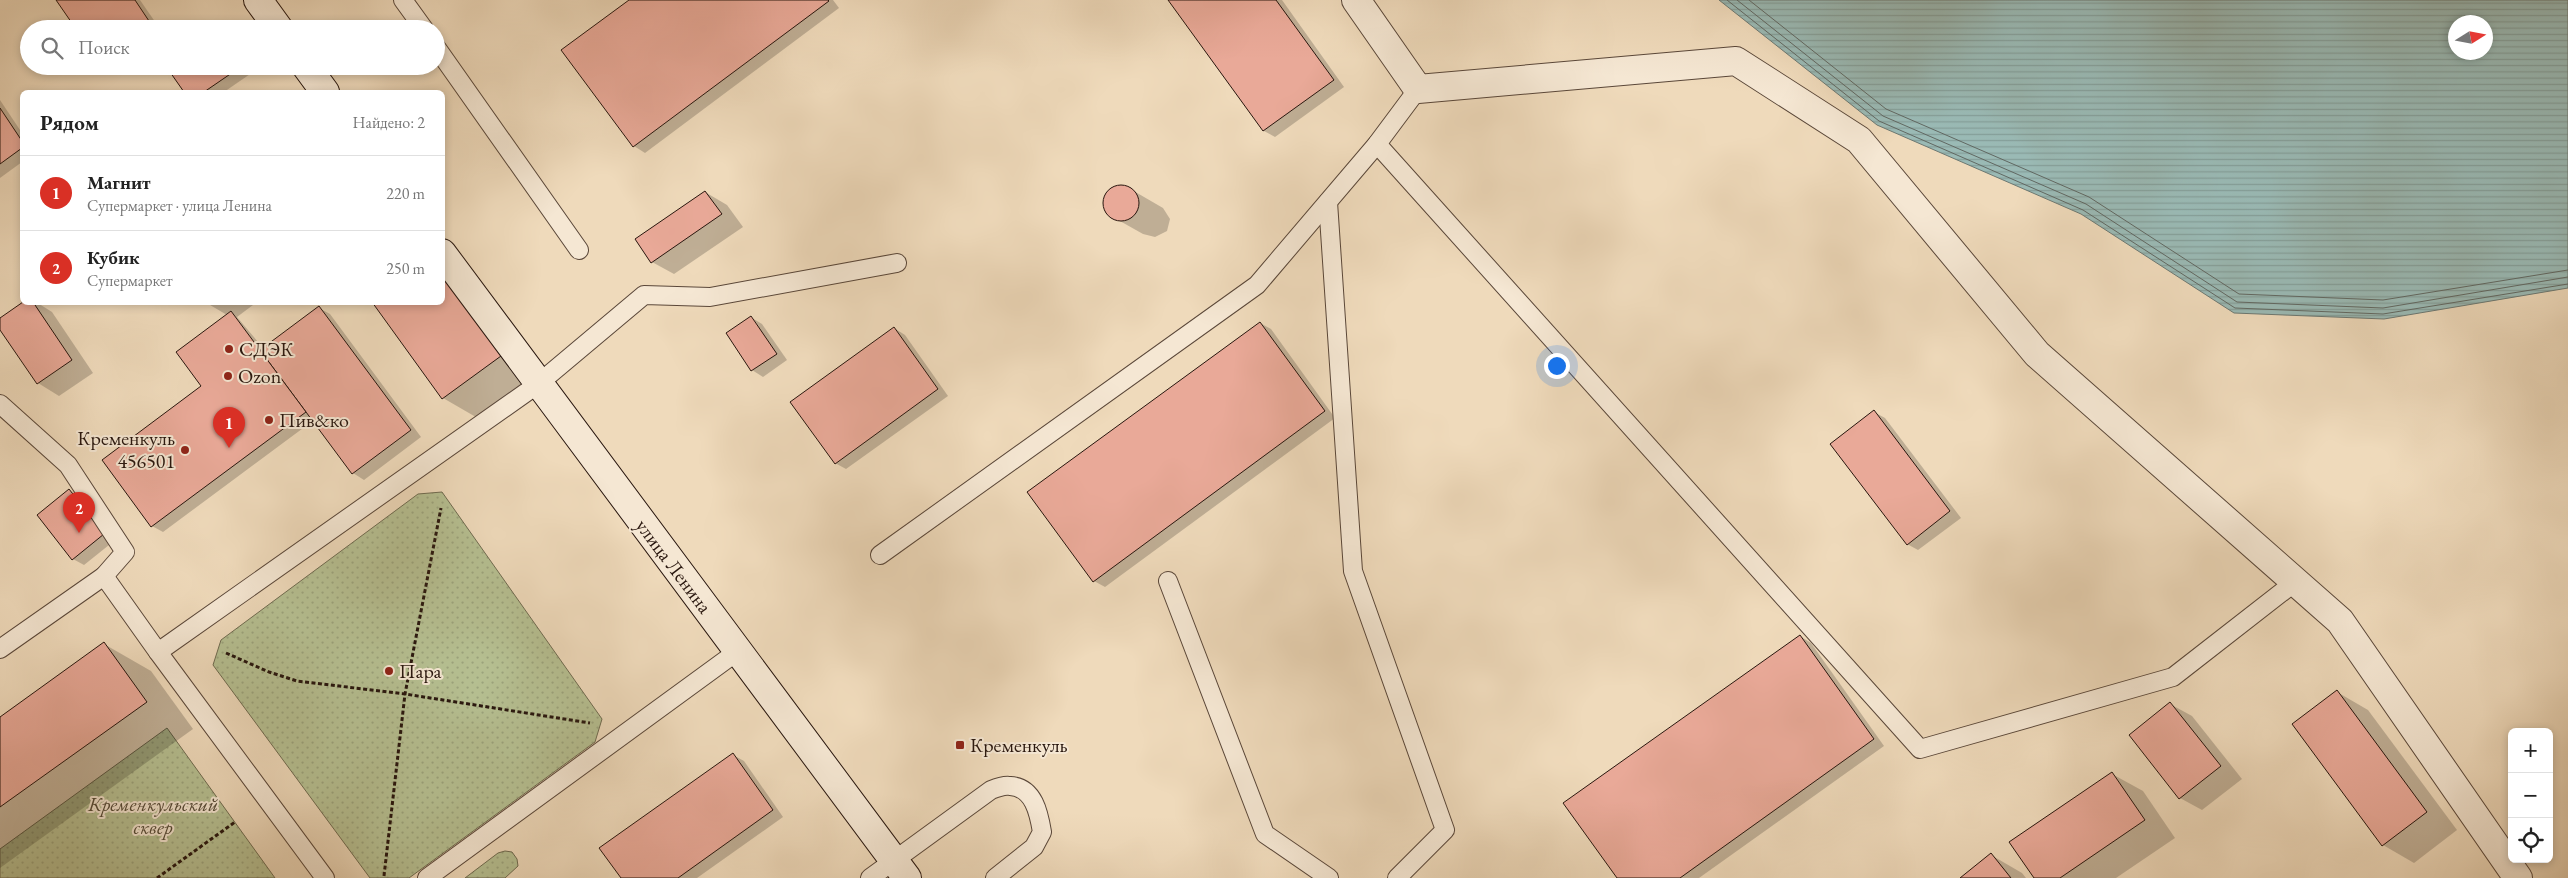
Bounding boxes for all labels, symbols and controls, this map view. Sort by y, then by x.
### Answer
north arrow [2448,15,2493,60]
search box [20,20,445,75]
icon: search [38,34,66,62]
text: Поиск [78,35,130,60]
text: Рядом [40,109,99,136]
text: Найдено: 2 [353,112,425,133]
text: Магнит [87,170,151,195]
text: 1 [52,183,60,204]
text: 220 m [386,183,425,204]
text: Супермаркет · улица Ленина [87,195,272,216]
text: Кубик [87,245,140,270]
text: 2 [52,258,60,279]
text: 250 m [386,258,425,279]
text: Супермаркет [87,270,173,291]
place label: СДЭК [239,336,294,362]
marker: СДЭК [223,343,235,355]
your location [1544,353,1570,379]
place label: Ozon [238,363,282,389]
marker: Ozon [222,370,234,382]
pin: 1 [213,407,245,448]
place label: Пив&ко [279,407,349,433]
marker: Пив&ко [263,414,275,426]
place label: Кременкуль 456501 [77,425,175,474]
marker: Кременкуль 456501 [179,444,191,456]
pin: 2 [63,492,95,533]
street label: улица Ленина [630,513,718,619]
place label: Пара [399,658,442,684]
marker: Пара [383,665,395,677]
map controls [2508,728,2553,863]
button: + [2508,728,2553,773]
place label: Кременкуль [970,732,1068,758]
marker: Кременкуль [954,739,966,751]
button: − [2508,773,2553,818]
park label: Кременкульский сквер [87,791,218,840]
button: locate [2508,818,2553,863]

